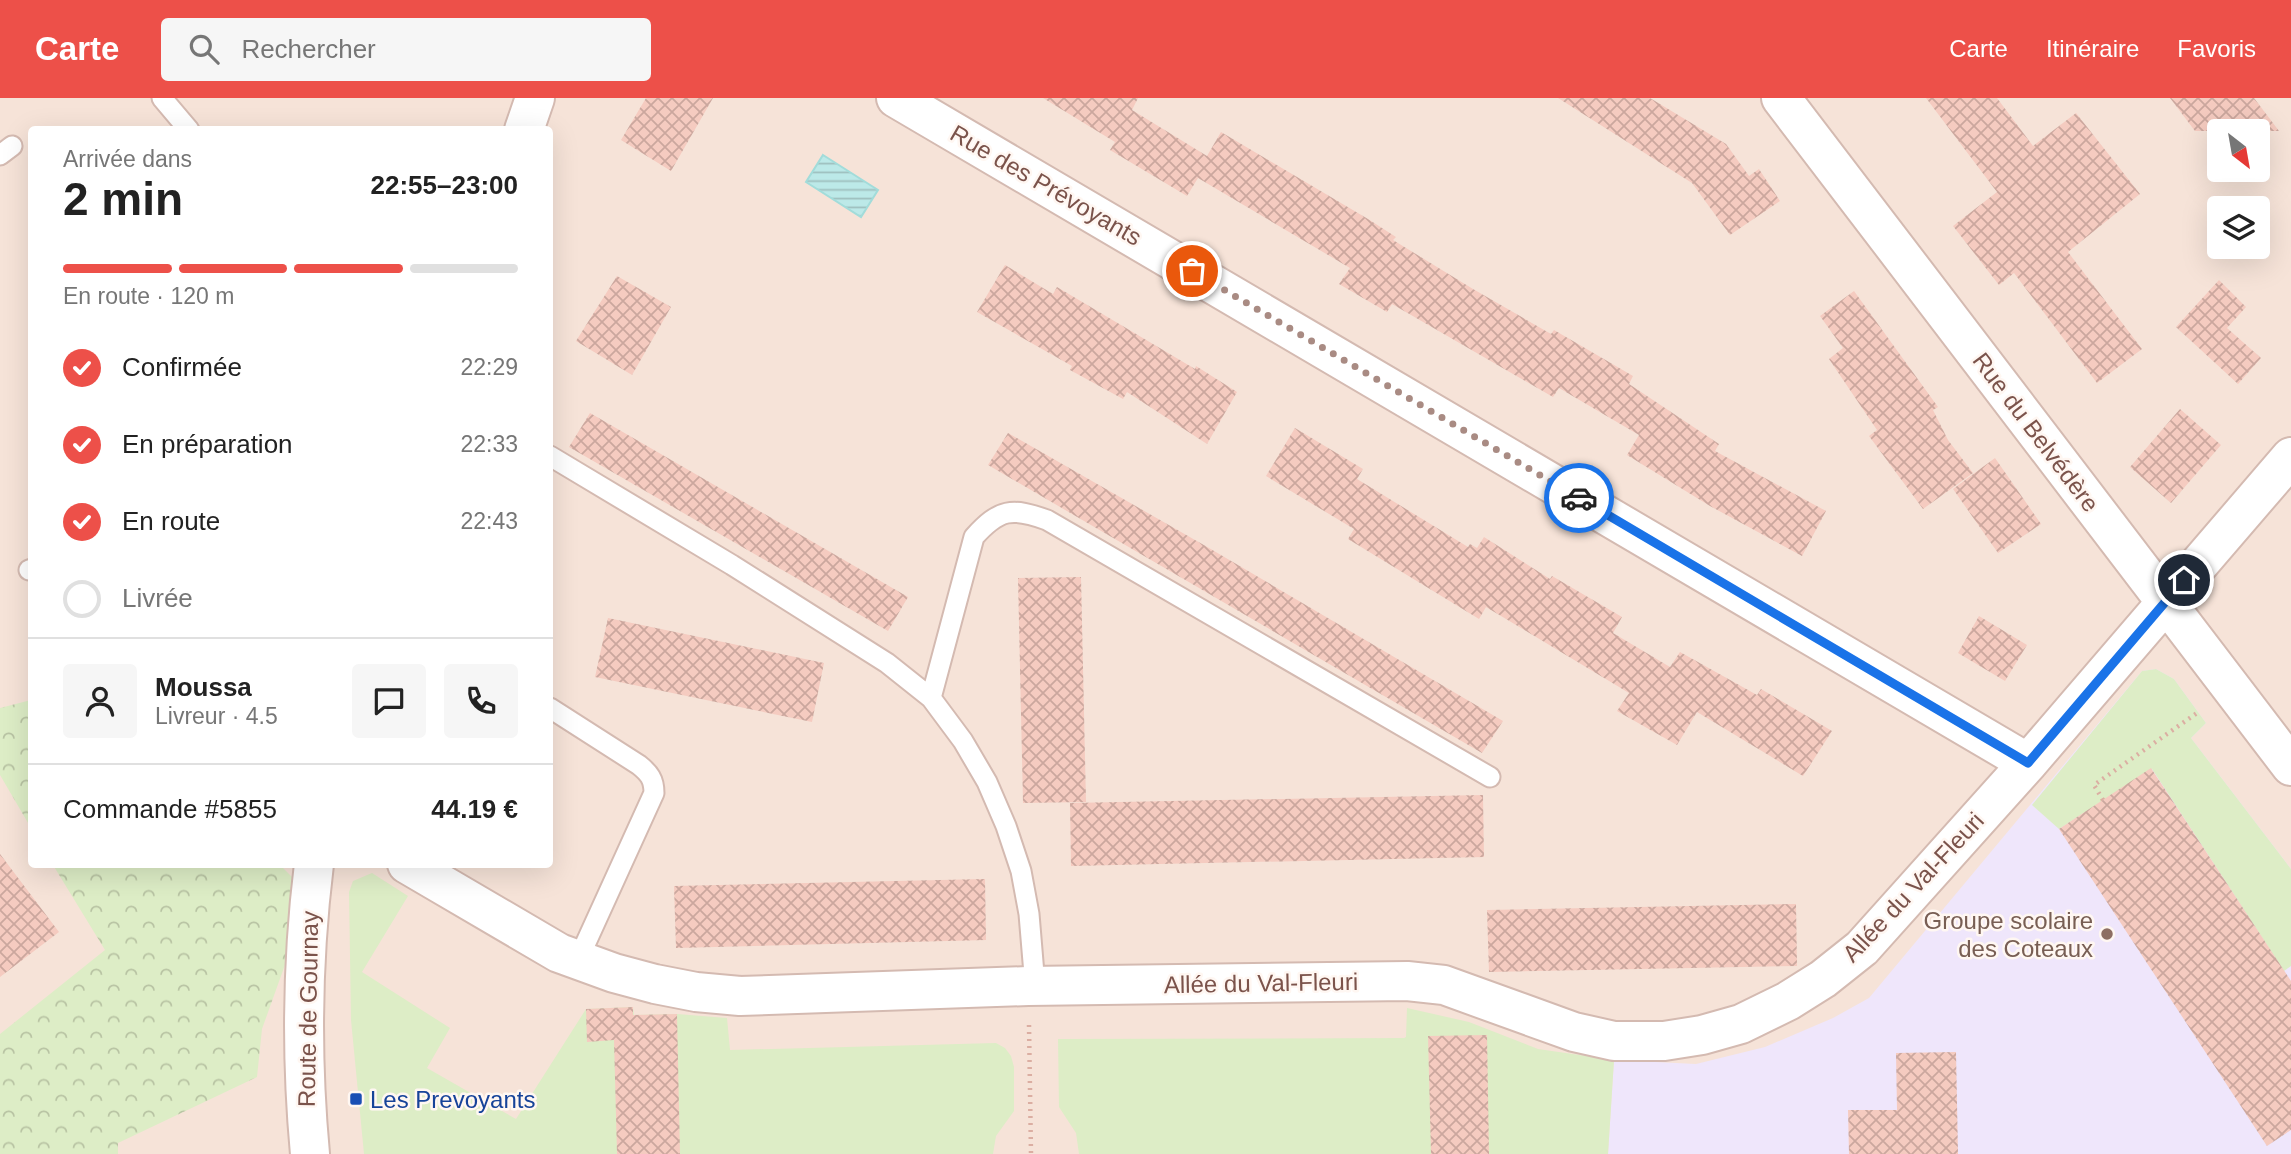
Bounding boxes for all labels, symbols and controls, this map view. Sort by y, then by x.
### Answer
search box [161,18,651,81]
text: Carte [35,30,119,67]
icon: search [185,30,223,68]
text: Rechercher [241,34,376,64]
text: Carte [1949,35,2008,62]
text: Itinéraire [2046,35,2139,62]
text: Favoris [2177,35,2256,62]
street label: Rue des Prévoyants [946,119,1146,251]
north arrow [2207,119,2270,182]
map controls [2207,119,2270,259]
text: Arrivée dans [63,146,192,172]
text: 22:55–23:00 [371,170,518,200]
text: 2 min [63,173,183,225]
button: layers [2207,196,2270,259]
pin [1162,241,1222,301]
icon: bag [1173,252,1211,290]
text: En route · 120 m [63,283,234,309]
street label: Rue du Belvédère [1967,347,2105,517]
icon: check [63,349,101,387]
text: Confirmée [122,352,242,382]
text: 22:29 [460,354,518,380]
icon: check [63,426,101,464]
text: En préparation [122,429,293,459]
text: 22:33 [460,431,518,457]
courier [1544,463,1614,533]
icon: car [1560,479,1598,517]
icon: check [63,503,101,541]
text: En route [122,506,220,536]
text: 22:43 [460,508,518,534]
pin [2154,550,2214,610]
icon: home [2165,561,2203,599]
text: Livrée [122,583,193,613]
button: person [63,664,137,738]
button: chat [352,664,426,738]
button: phone [444,664,518,738]
text: Moussa [155,672,252,702]
text: Livreur · 4.5 [155,703,278,729]
text: Commande #5855 [63,794,277,824]
text: 44.19 € [431,794,518,824]
street label: Allée du Val-Fleuri [1837,807,1989,967]
place label: Groupe scolaire des Coteaux [1924,907,2093,962]
street label: Route de Gournay [293,911,323,1107]
marker: Groupe scolaire des Coteaux [2099,926,2115,942]
street label: Allée du Val-Fleuri [1164,968,1358,998]
place label: Les Prevoyants [370,1086,535,1113]
marker: Les Prevoyants [348,1091,364,1107]

